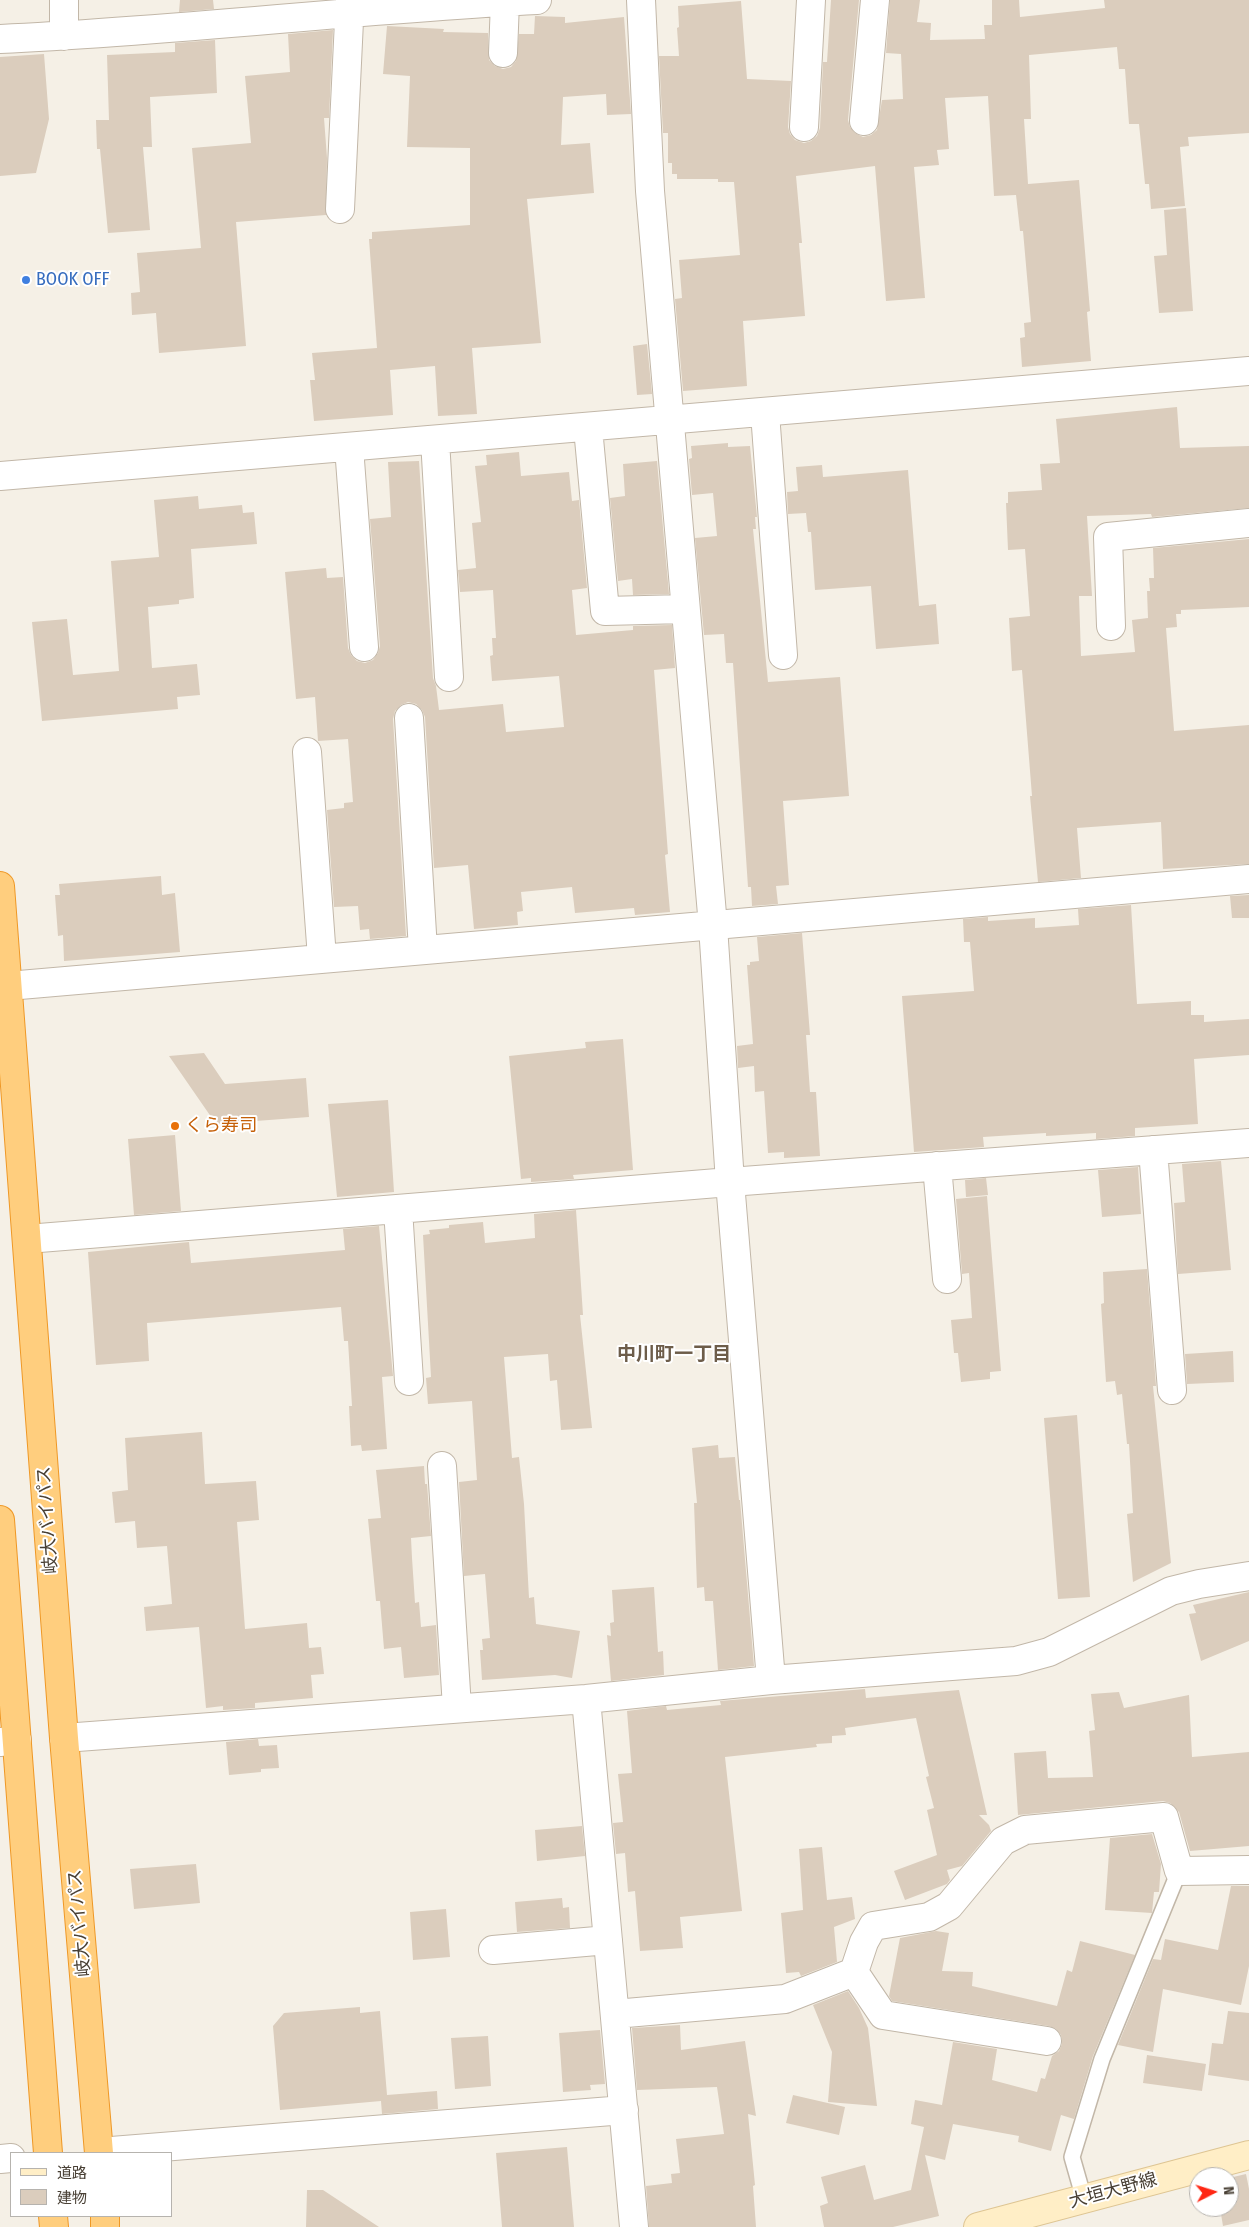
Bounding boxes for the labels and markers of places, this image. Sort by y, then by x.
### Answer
place label: BOOK OFF [36,269,109,291]
marker: BOOK OFF [20,274,32,286]
place label: くら寿司 [185,1115,257,1137]
marker: くら寿司 [169,1120,181,1132]

